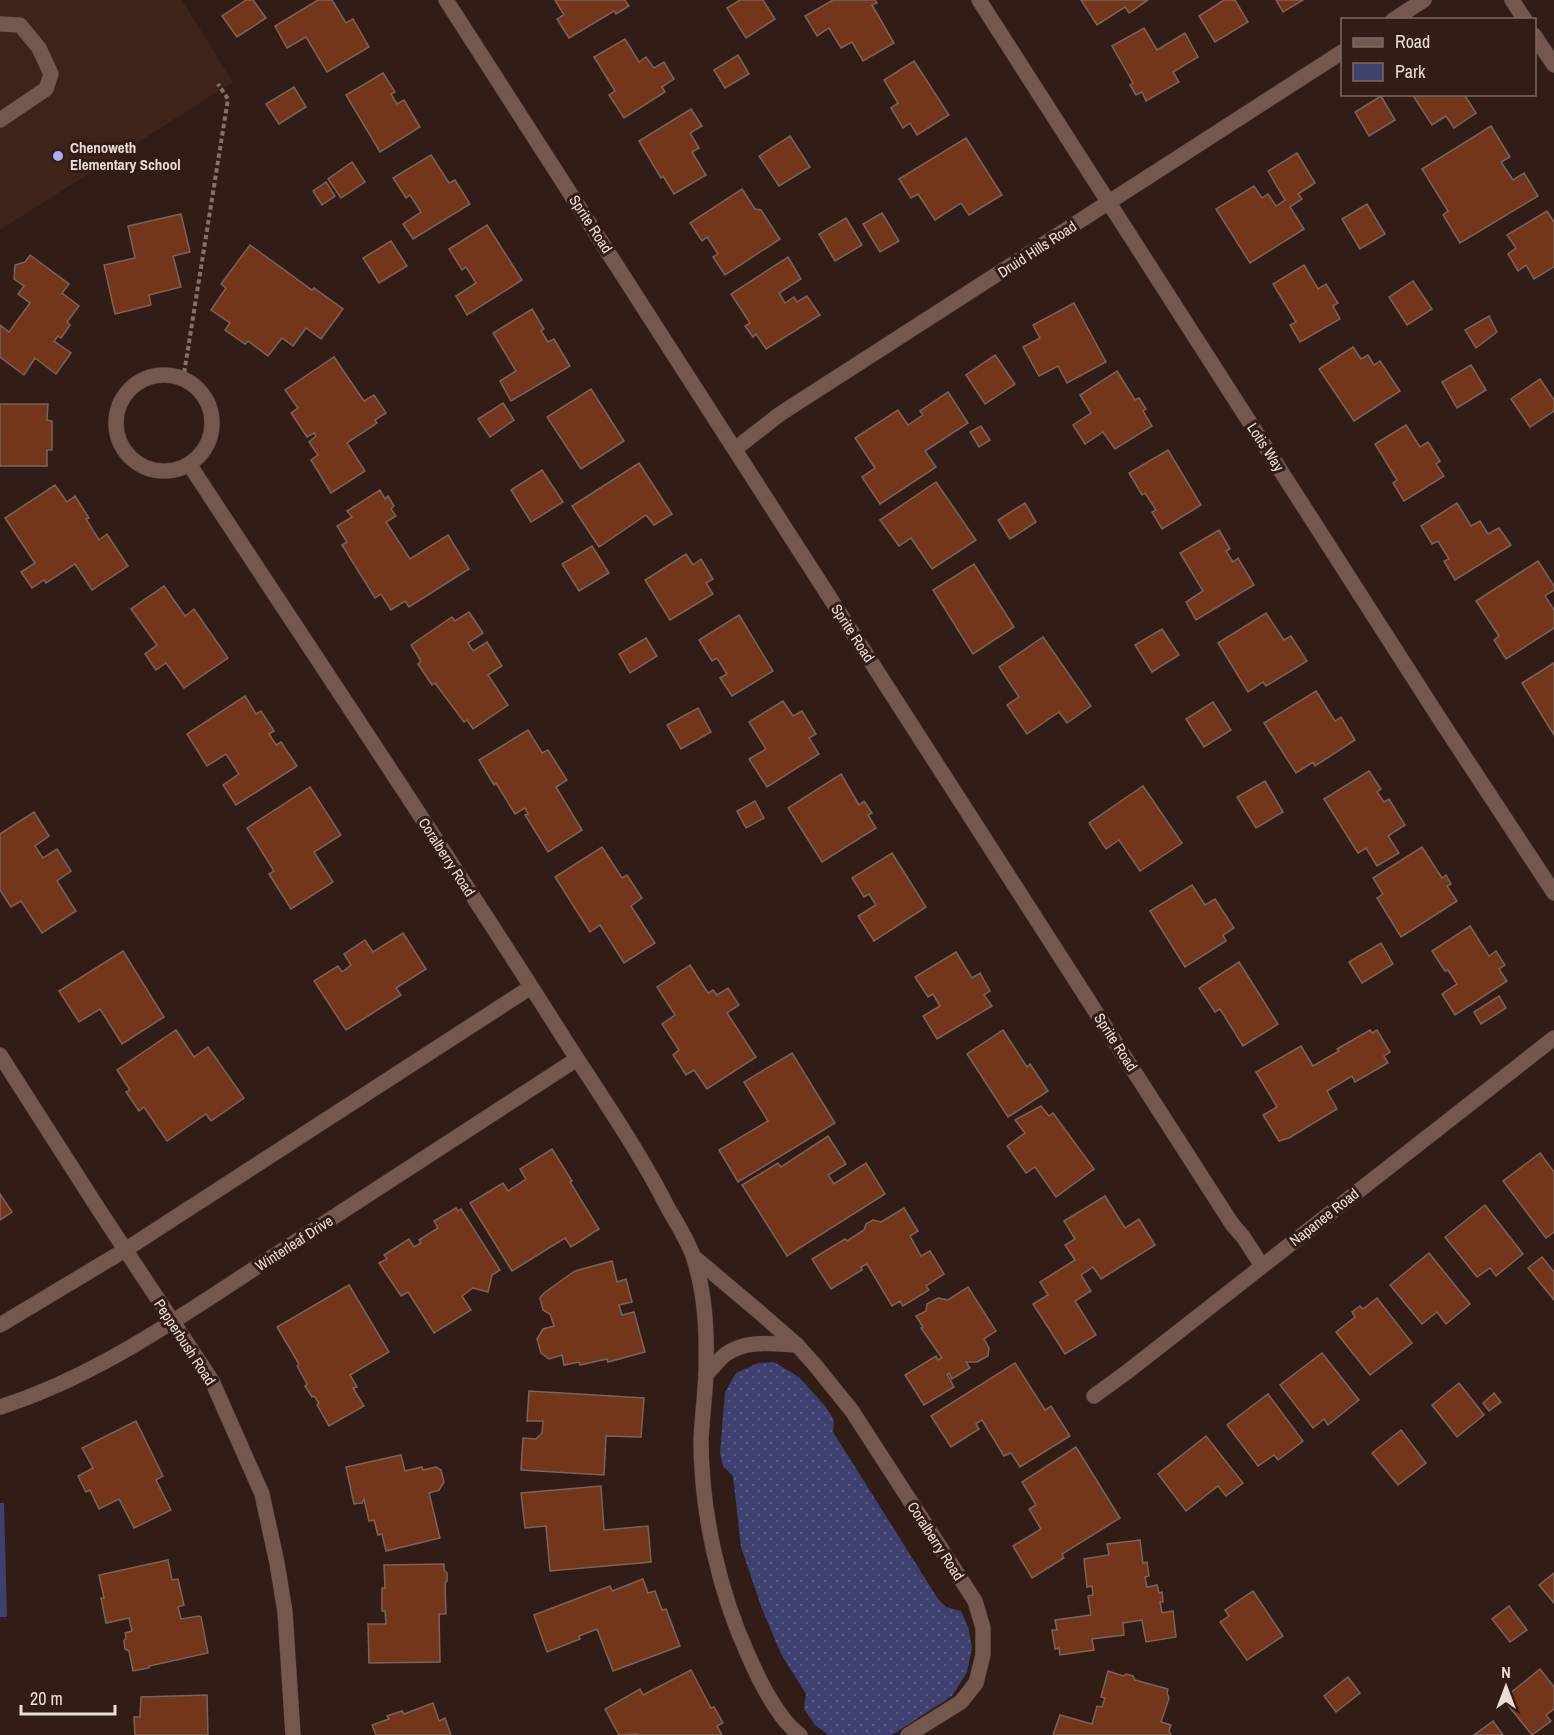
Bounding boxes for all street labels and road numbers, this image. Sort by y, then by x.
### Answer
street label: Sprite Road [564,191,618,257]
street label: Druid Hills Road [993,216,1081,282]
street label: Lotis Way [1242,419,1290,476]
street label: Sprite Road [826,600,880,666]
street label: Coralberry Road [414,813,480,901]
street label: Sprite Road [1089,1009,1143,1075]
street label: Napanee Road [1285,1183,1363,1251]
street label: Winterleaf Drive [251,1210,337,1276]
street label: Pepperbush Road [149,1295,221,1389]
street label: Coralberry Road [903,1497,969,1585]

